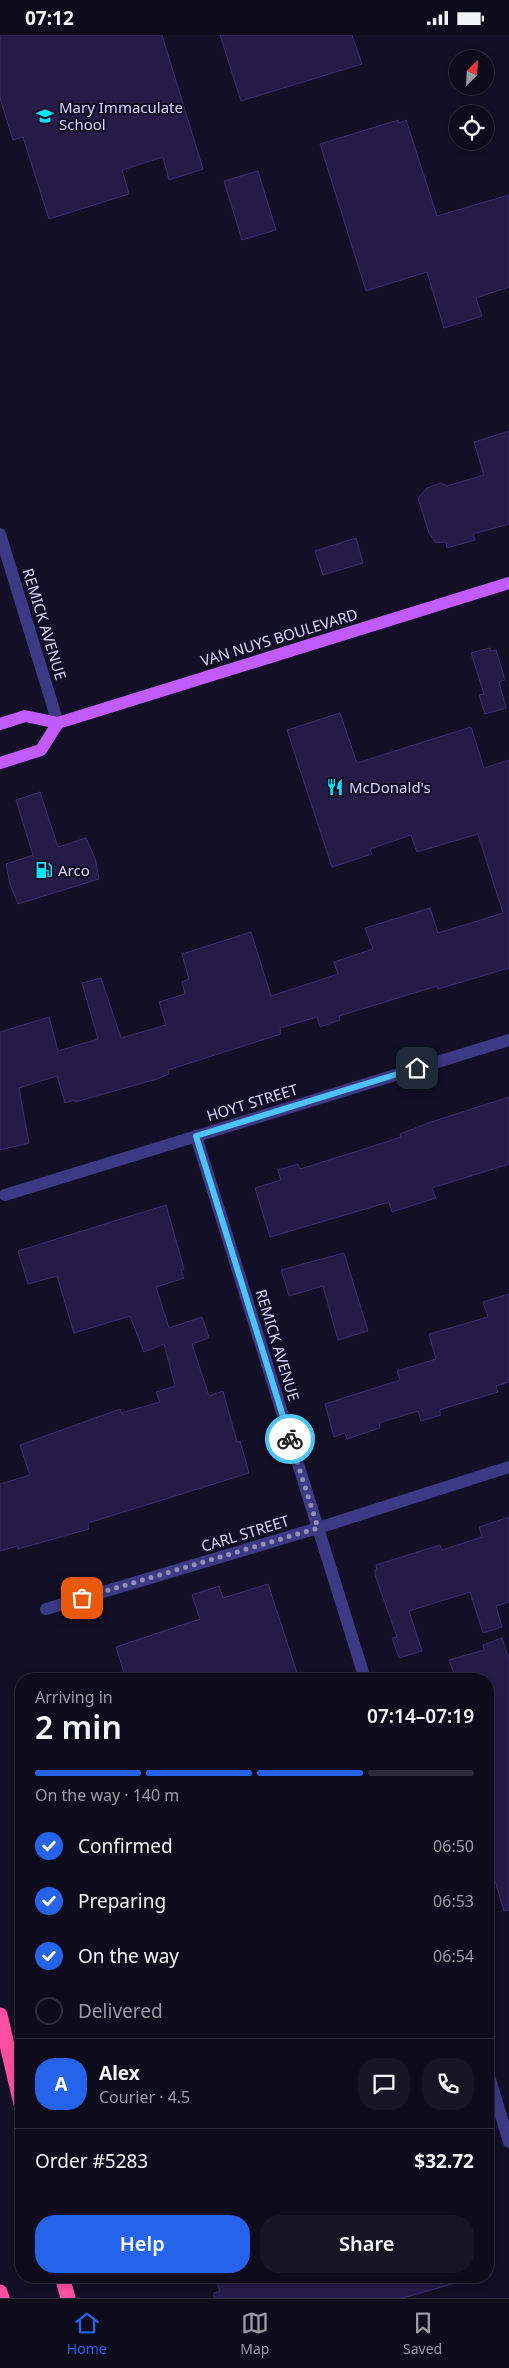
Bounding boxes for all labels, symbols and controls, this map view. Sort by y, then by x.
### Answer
text: 07:12 [25,5,74,31]
north arrow [449,50,494,95]
map controls [449,50,494,150]
place label: Mary Immaculate School [59,97,183,134]
button: locate [449,105,494,150]
school or university icon: Mary Immaculate School [35,106,55,126]
street label: REMICK AVENUE [18,566,72,682]
street label: VAN NUYS BOULEVARD [198,604,360,670]
restaurant icon: McDonald's [325,777,345,797]
place label: McDonald's [349,777,431,797]
fuel station icon: Arco [34,860,54,880]
place label: Arco [58,860,90,880]
pin [396,1047,438,1089]
icon: home [403,1054,431,1082]
street label: HOYT STREET [204,1078,301,1125]
street label: REMICK AVENUE [251,1287,305,1403]
courier [265,1414,315,1464]
icon: bike [276,1425,304,1453]
street label: CARL STREET [199,1510,292,1556]
pin [61,1577,103,1619]
icon: bag [68,1584,96,1612]
text: Arriving in [35,1686,113,1708]
text: 07:14–07:19 [367,1703,474,1729]
text: 2 min [35,1705,122,1748]
text: On the way · 140 m [35,1784,179,1806]
icon: check [35,1832,63,1860]
text: Confirmed [78,1833,173,1859]
text: 06:50 [433,1835,474,1857]
icon: check [35,1887,63,1915]
text: Preparing [78,1888,166,1914]
text: 06:53 [433,1890,474,1912]
icon: check [35,1942,63,1970]
text: On the way [78,1943,179,1969]
text: 06:54 [433,1945,474,1967]
text: Delivered [78,1998,163,2024]
button: chat [358,2058,410,2110]
button: phone [422,2058,474,2110]
text: Alex [99,2060,140,2086]
text: A [54,2071,68,2097]
text: Courier · 4.5 [99,2086,190,2108]
text: Order #5283 [35,2148,148,2174]
text: $32.72 [414,2148,474,2174]
button: Help [35,2215,250,2273]
button: Share [260,2215,474,2273]
tab: Home [67,2309,107,2358]
tab: Map [240,2309,269,2358]
tab: Saved [403,2309,442,2358]

